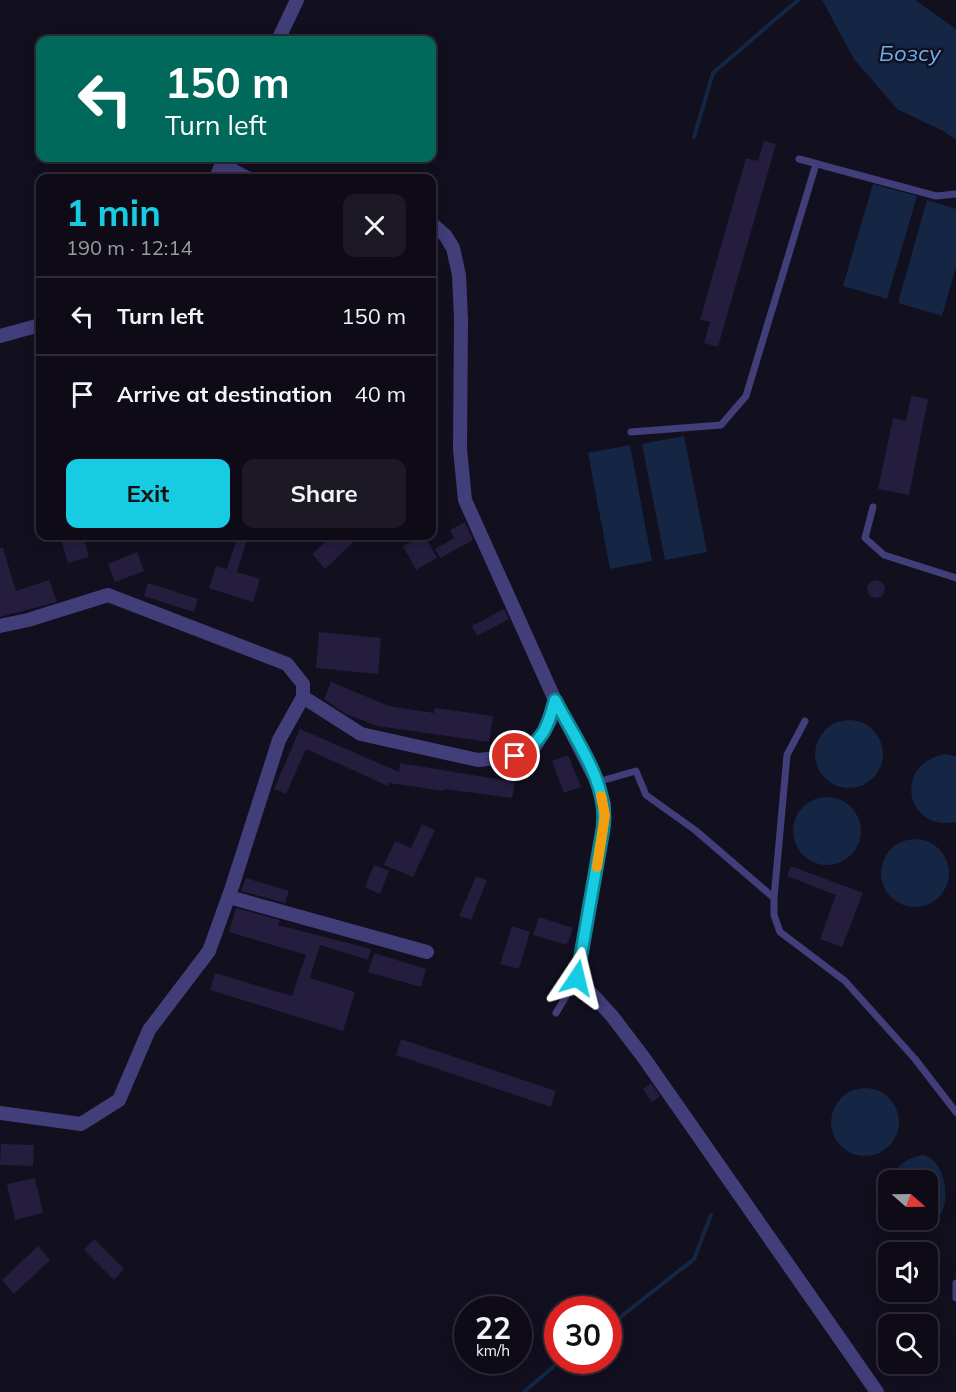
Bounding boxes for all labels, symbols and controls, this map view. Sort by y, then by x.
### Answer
water label: Бозсу [879,39,942,67]
text: 150 m [165,56,290,109]
icon: left [66,60,144,138]
text: Turn left [165,108,267,142]
text: 1 min [66,190,161,235]
button: close [343,194,406,257]
text: 190 m · 12:14 [66,235,192,260]
icon: left [66,300,99,333]
text: Turn left [117,302,204,330]
text: 150 m [341,302,406,330]
icon: arrive [66,378,99,411]
text: Arrive at destination [117,380,332,408]
text: 40 m [355,380,406,408]
button: Exit [66,459,230,528]
button: Share [242,459,406,528]
pin [489,730,540,781]
icon: arrive [498,739,531,772]
position arrow [545,946,609,1010]
north arrow [878,1170,938,1230]
map controls [878,1170,938,1374]
button: sound [878,1242,938,1302]
speed limit sign: 30 [544,1296,622,1374]
text: 22 [475,1309,511,1347]
button: search [878,1314,938,1374]
text: km/h [476,1341,510,1360]

